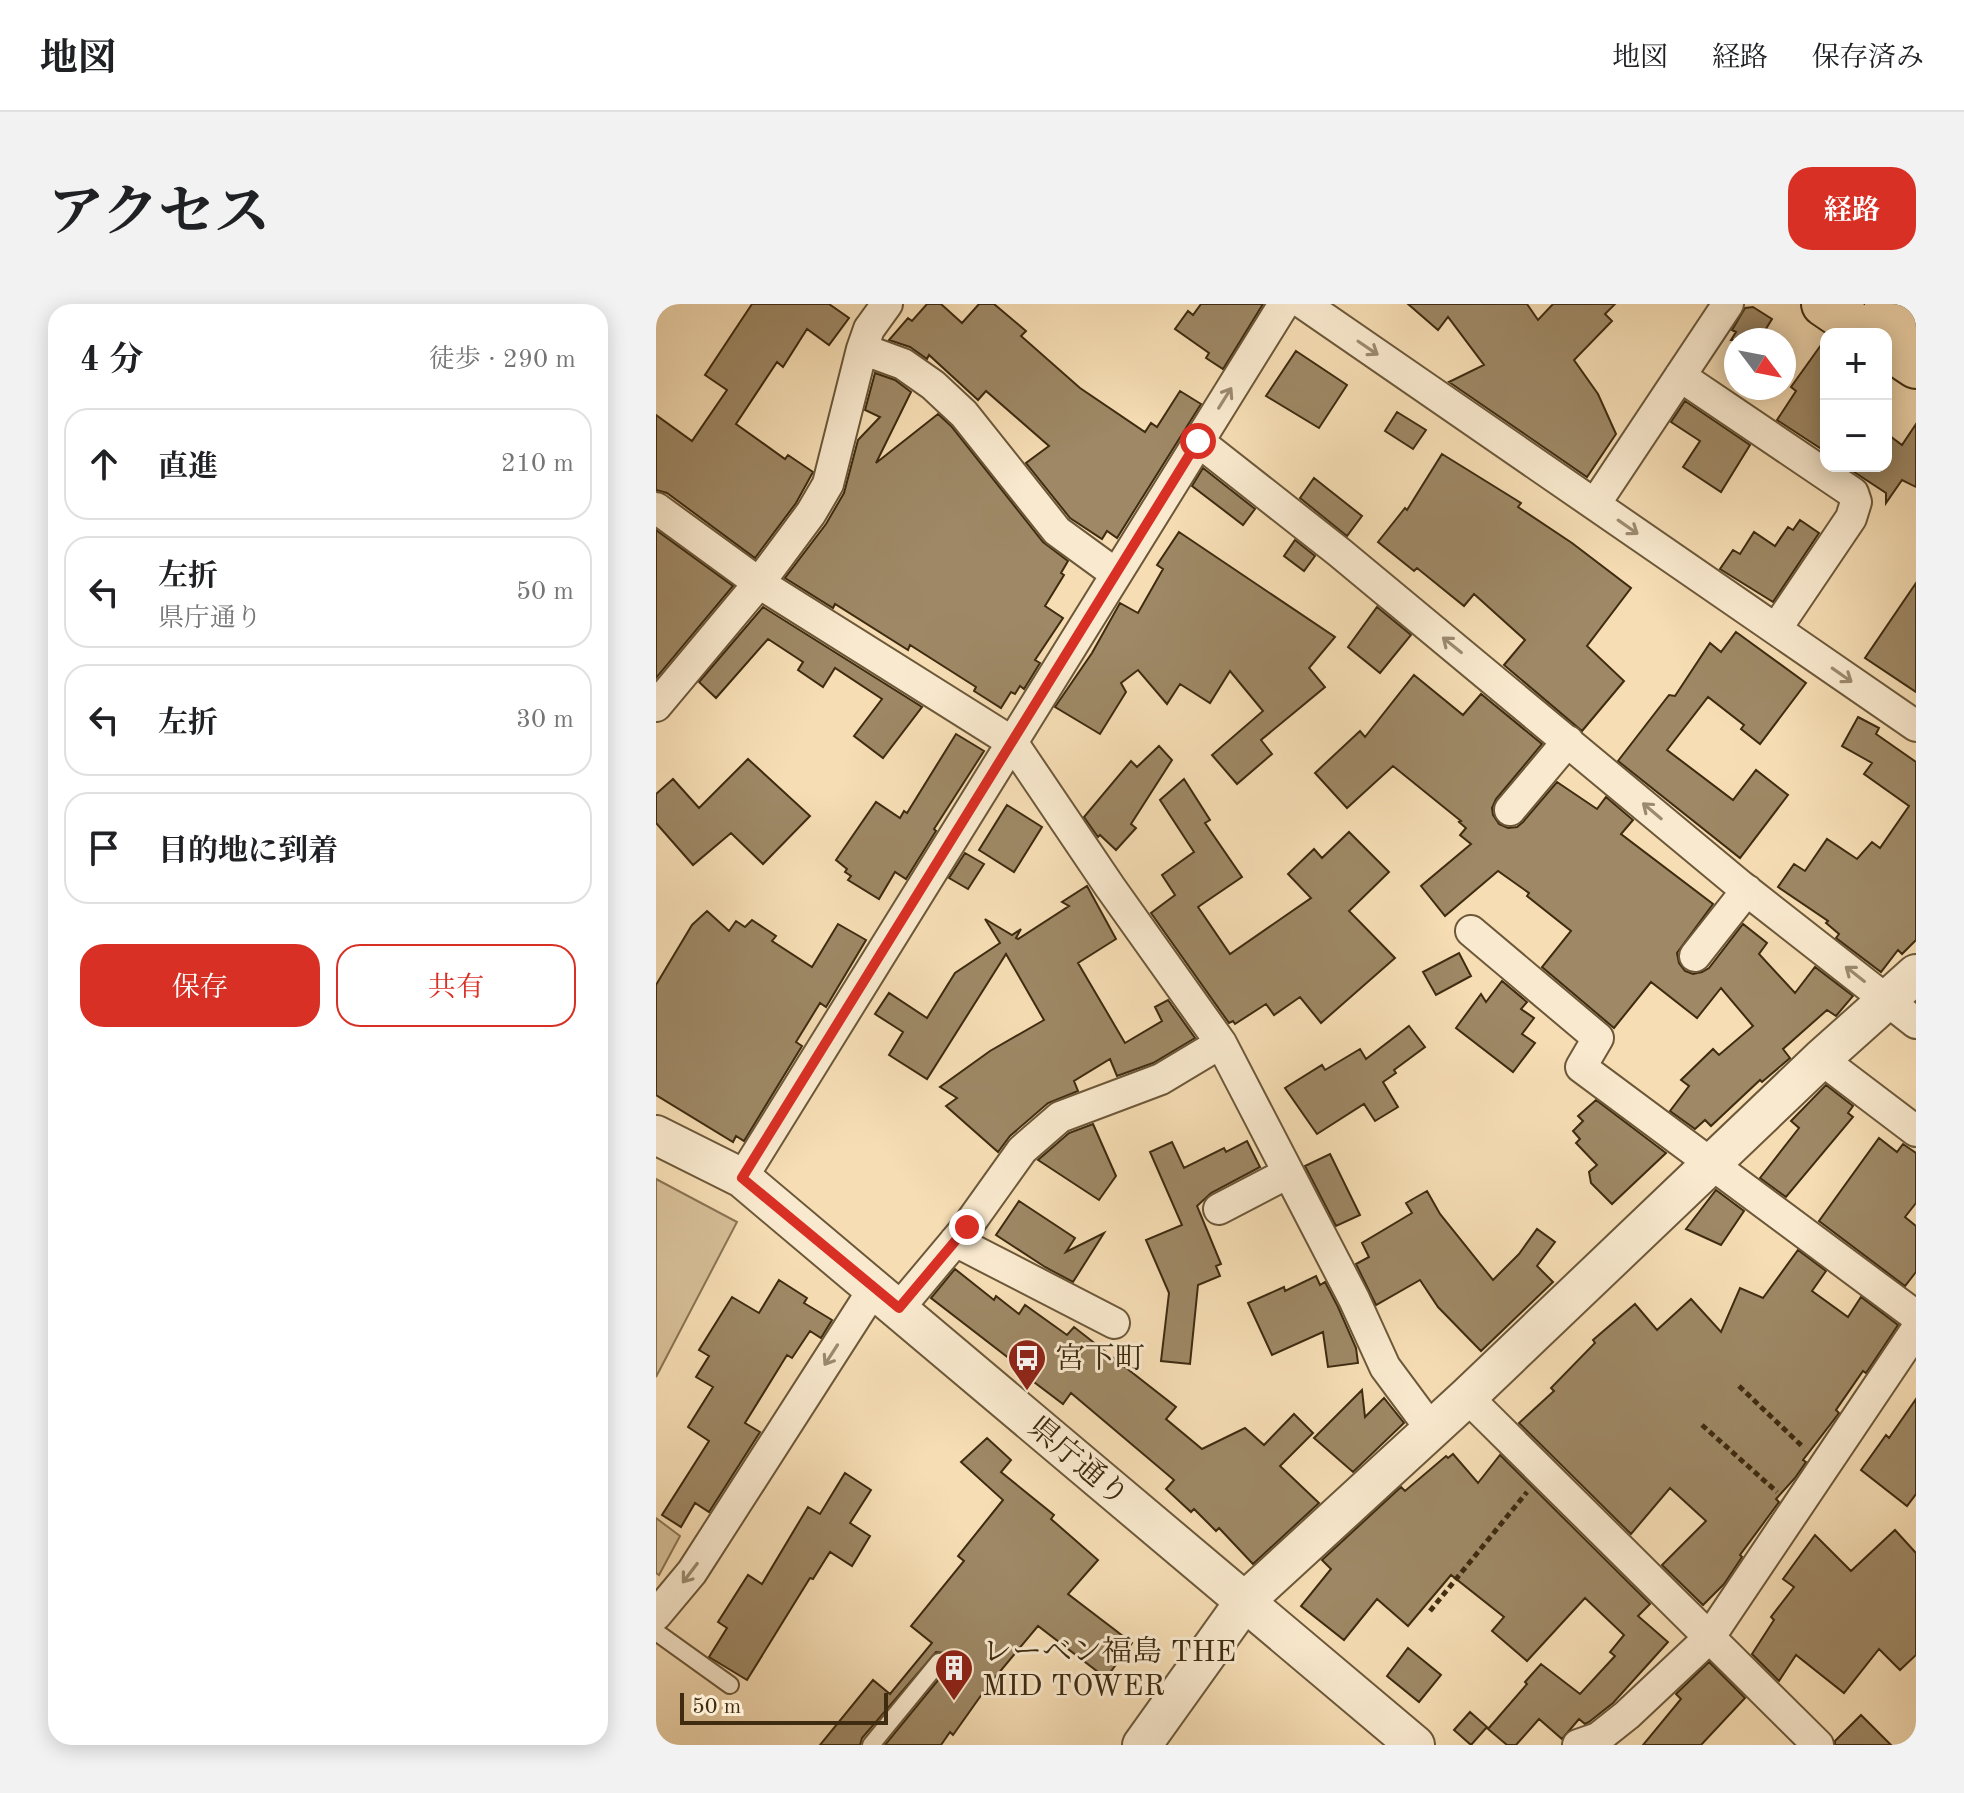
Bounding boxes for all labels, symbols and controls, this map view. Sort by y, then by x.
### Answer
text: 地図 [40,41,116,79]
text: 地図 [1612,45,1668,73]
text: 経路 [1712,45,1768,73]
text: 保存済み [1812,45,1924,73]
button: 経路 [1788,167,1916,250]
text: アクセス [48,187,270,243]
north arrow [1724,328,1796,400]
map controls [1820,328,1892,472]
button: + [1820,328,1892,400]
one-way arrow [1356,340,1378,356]
text: 4 分 [80,344,143,378]
text: 徒歩 · 290 m [429,347,576,373]
one-way arrow [1217,387,1233,409]
button: − [1820,400,1892,472]
route start [1180,423,1216,459]
icon: ahead [82,442,126,486]
text: 210 m [501,451,574,477]
text: 直進 [158,453,218,483]
one-way arrow [1617,519,1639,535]
text: 左折 [158,562,218,592]
icon: left [82,570,126,614]
text: 50 m [516,579,574,605]
text: 県庁通り [158,606,262,632]
one-way arrow [1443,636,1463,654]
one-way arrow [1831,667,1853,683]
icon: left [82,698,126,742]
text: 30 m [516,707,574,733]
text: 左折 [158,709,218,739]
one-way arrow [1643,802,1663,820]
icon: arrive [82,826,126,870]
text: 目的地に到着 [158,837,338,867]
button: 保存 [80,944,320,1027]
button: 共有 [336,944,576,1027]
one-way arrow [1845,966,1866,983]
route end [949,1209,985,1245]
bus stop icon: 宮下町 [1006,1337,1048,1392]
place label: 宮下町 [1055,1342,1145,1375]
one-way arrow [823,1343,839,1366]
street label: 県庁通り [1022,1410,1135,1513]
one-way arrow [682,1562,698,1584]
place label: レーベン福島 THE MID TOWER [982,1635,1236,1702]
building icon: レーベン福島 THE MID TOWER [933,1647,975,1702]
scale bar [680,1689,888,1725]
text: 50 m [692,1696,741,1718]

